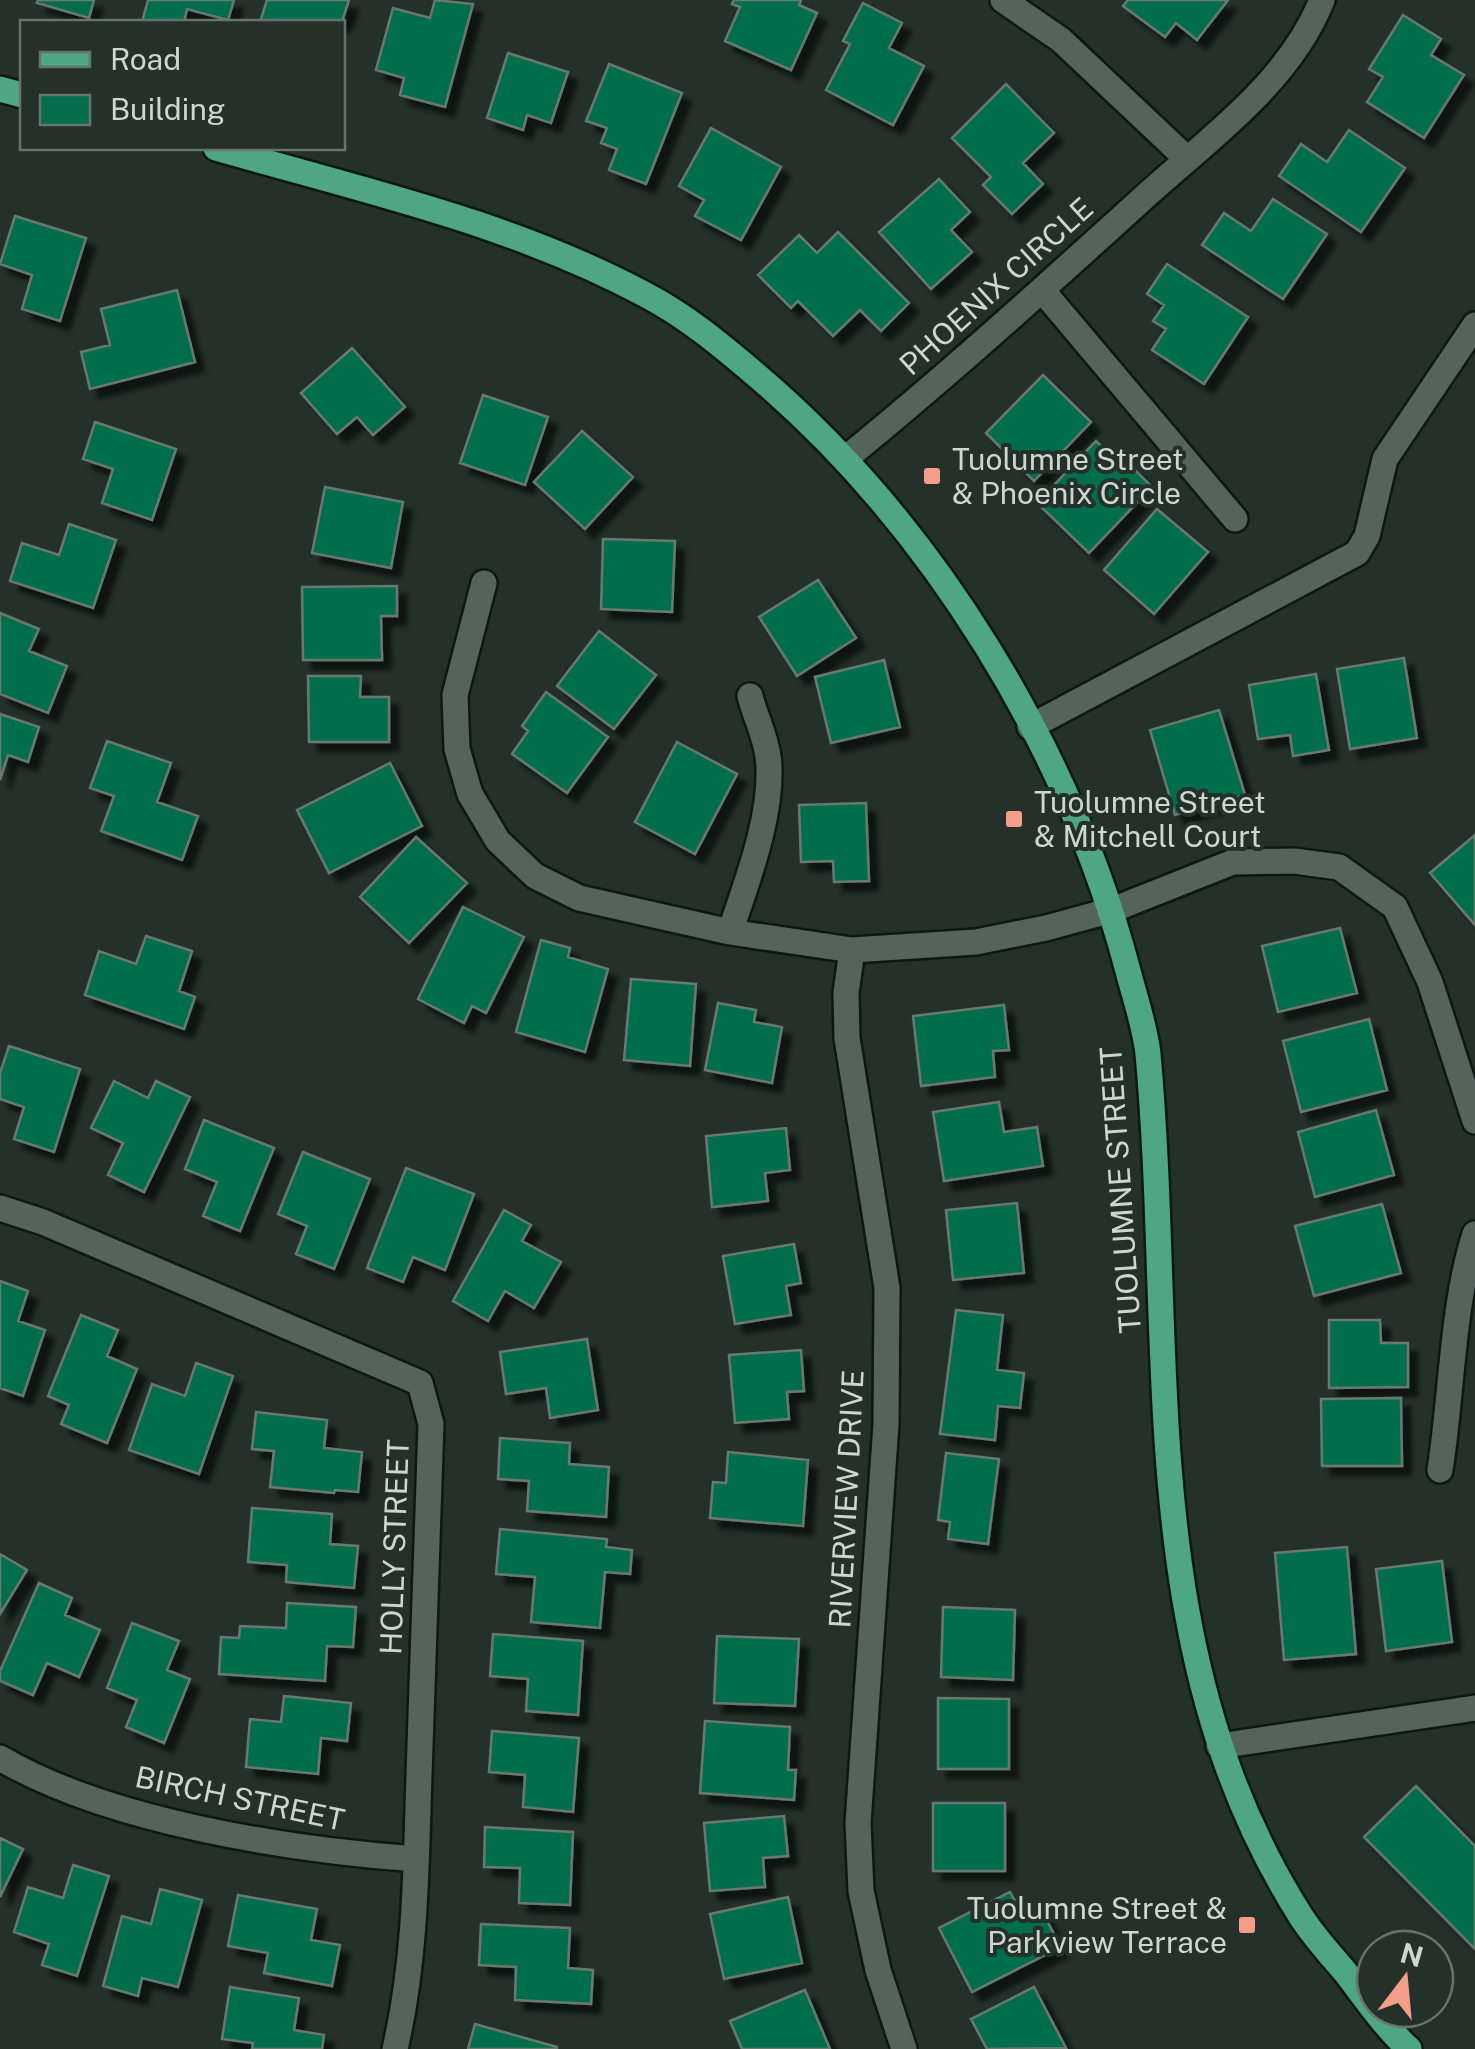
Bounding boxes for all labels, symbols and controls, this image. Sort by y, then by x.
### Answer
legend [20,20,345,150]
text: Road [110,41,181,77]
text: Building [110,91,225,127]
street label: PHOENIX CIRCLE [892,190,1100,382]
place label: Tuolumne Street & Phoenix Circle [952,441,1184,511]
marker: Tuolumne Street & Phoenix Circle [921,465,943,487]
place label: Tuolumne Street & Mitchell Court [1034,784,1266,854]
marker: Tuolumne Street & Mitchell Court [1003,808,1025,830]
street label: TUOLUMNE STREET [1092,1045,1148,1334]
street label: RIVERVIEW DRIVE [821,1369,871,1629]
street label: HOLLY STREET [372,1438,416,1655]
street label: BIRCH STREET [132,1758,348,1838]
place label: Tuolumne Street & Parkview Terrace [967,1890,1227,1960]
marker: Tuolumne Street & Parkview Terrace [1236,1914,1258,1936]
north arrow [1355,1929,1455,2029]
text: N [1397,1936,1427,1973]

